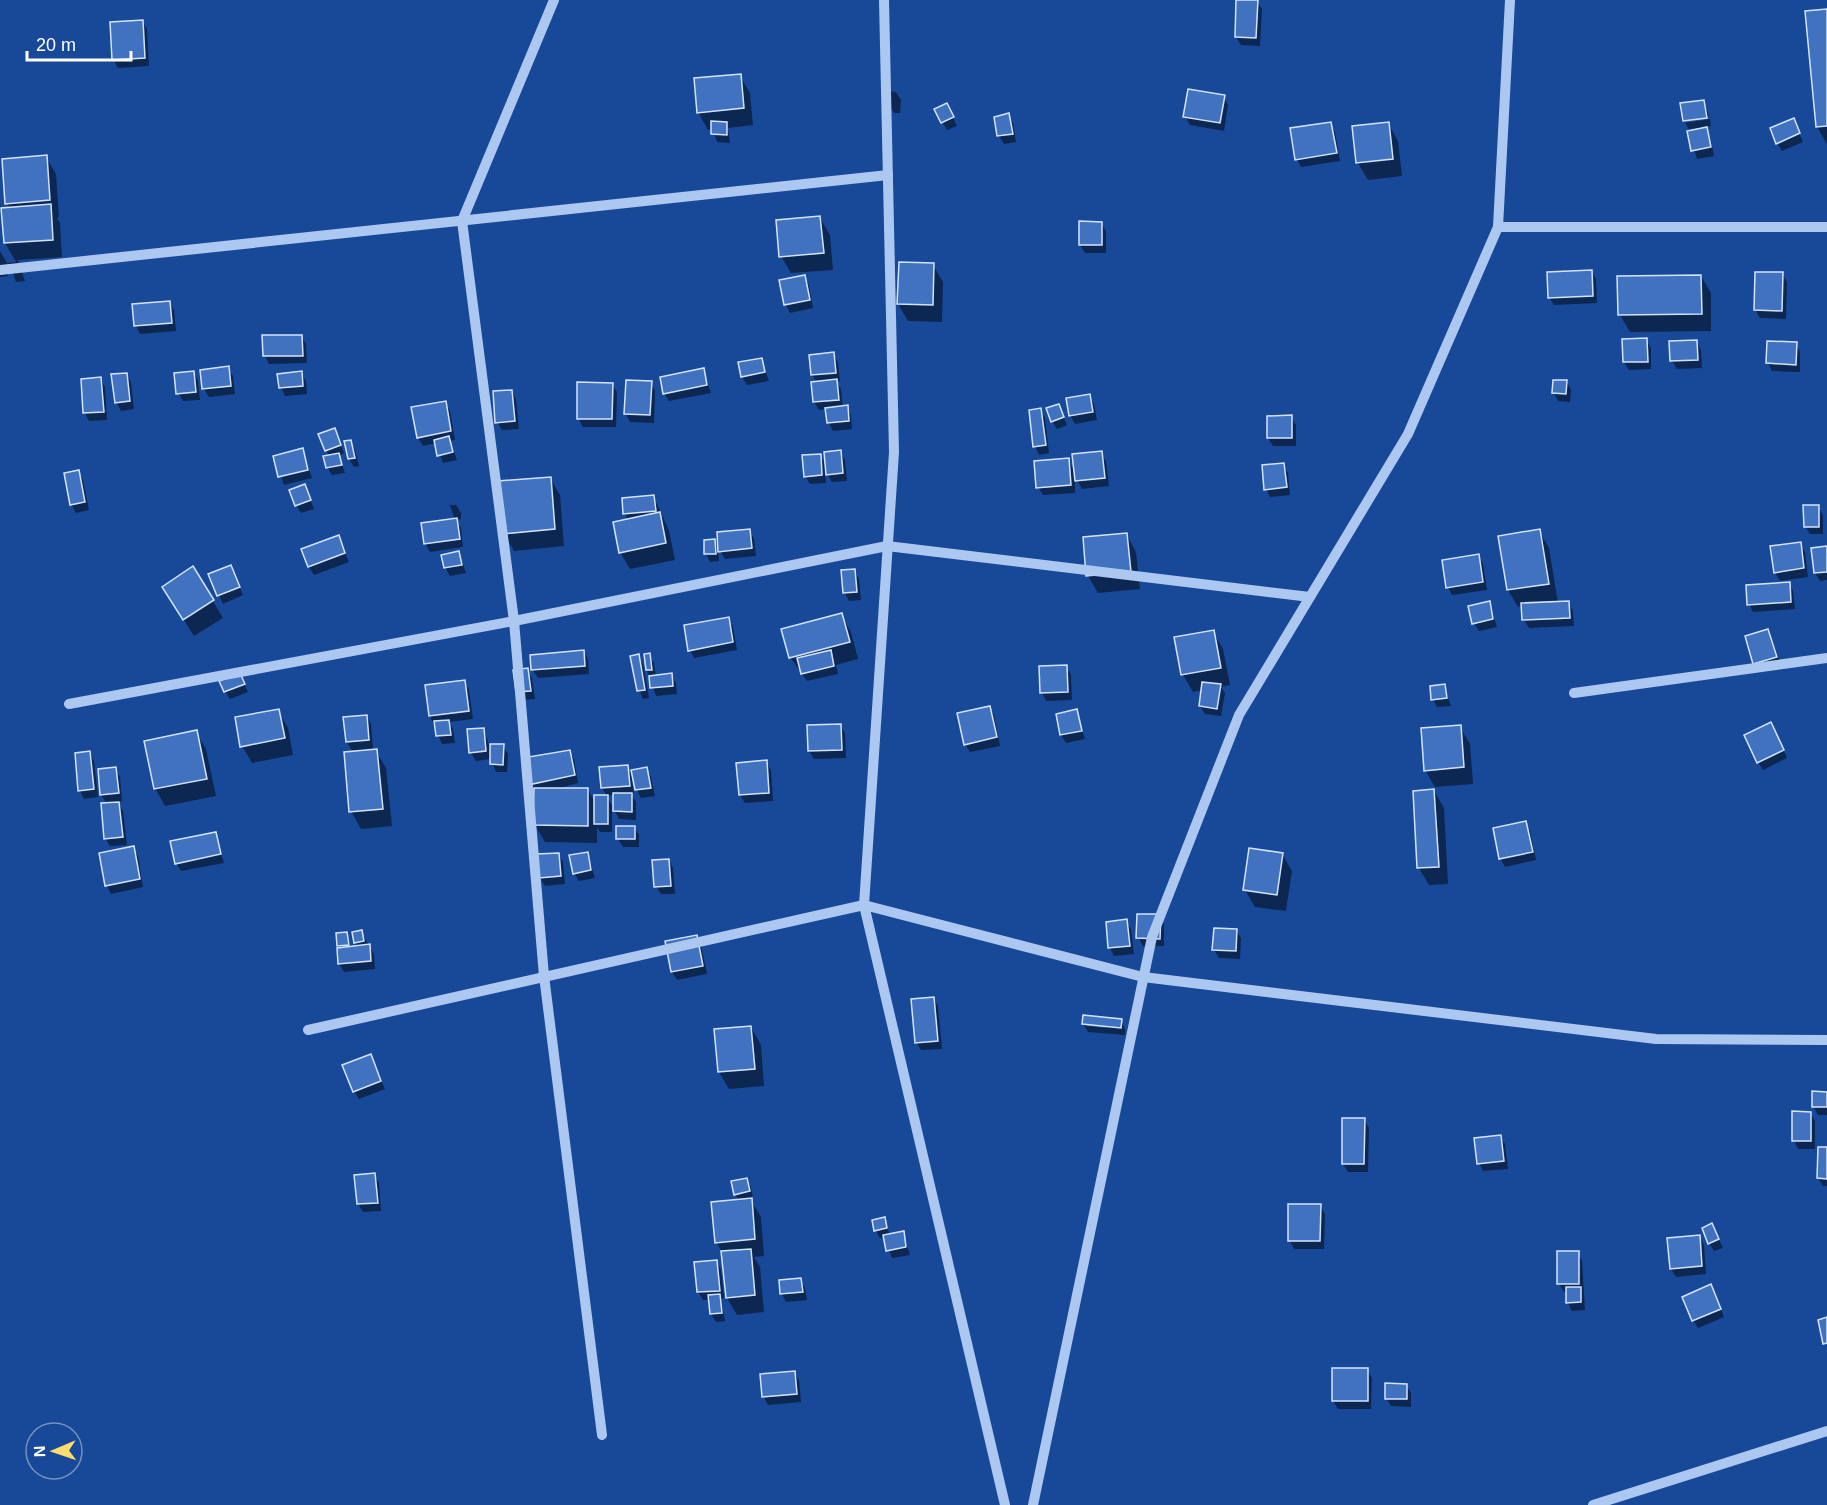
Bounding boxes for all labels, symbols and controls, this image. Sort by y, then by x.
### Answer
scale bar [27,24,130,62]
text: 20 m [36,35,76,55]
north arrow [24,1421,84,1481]
text: N [31,1445,48,1458]

